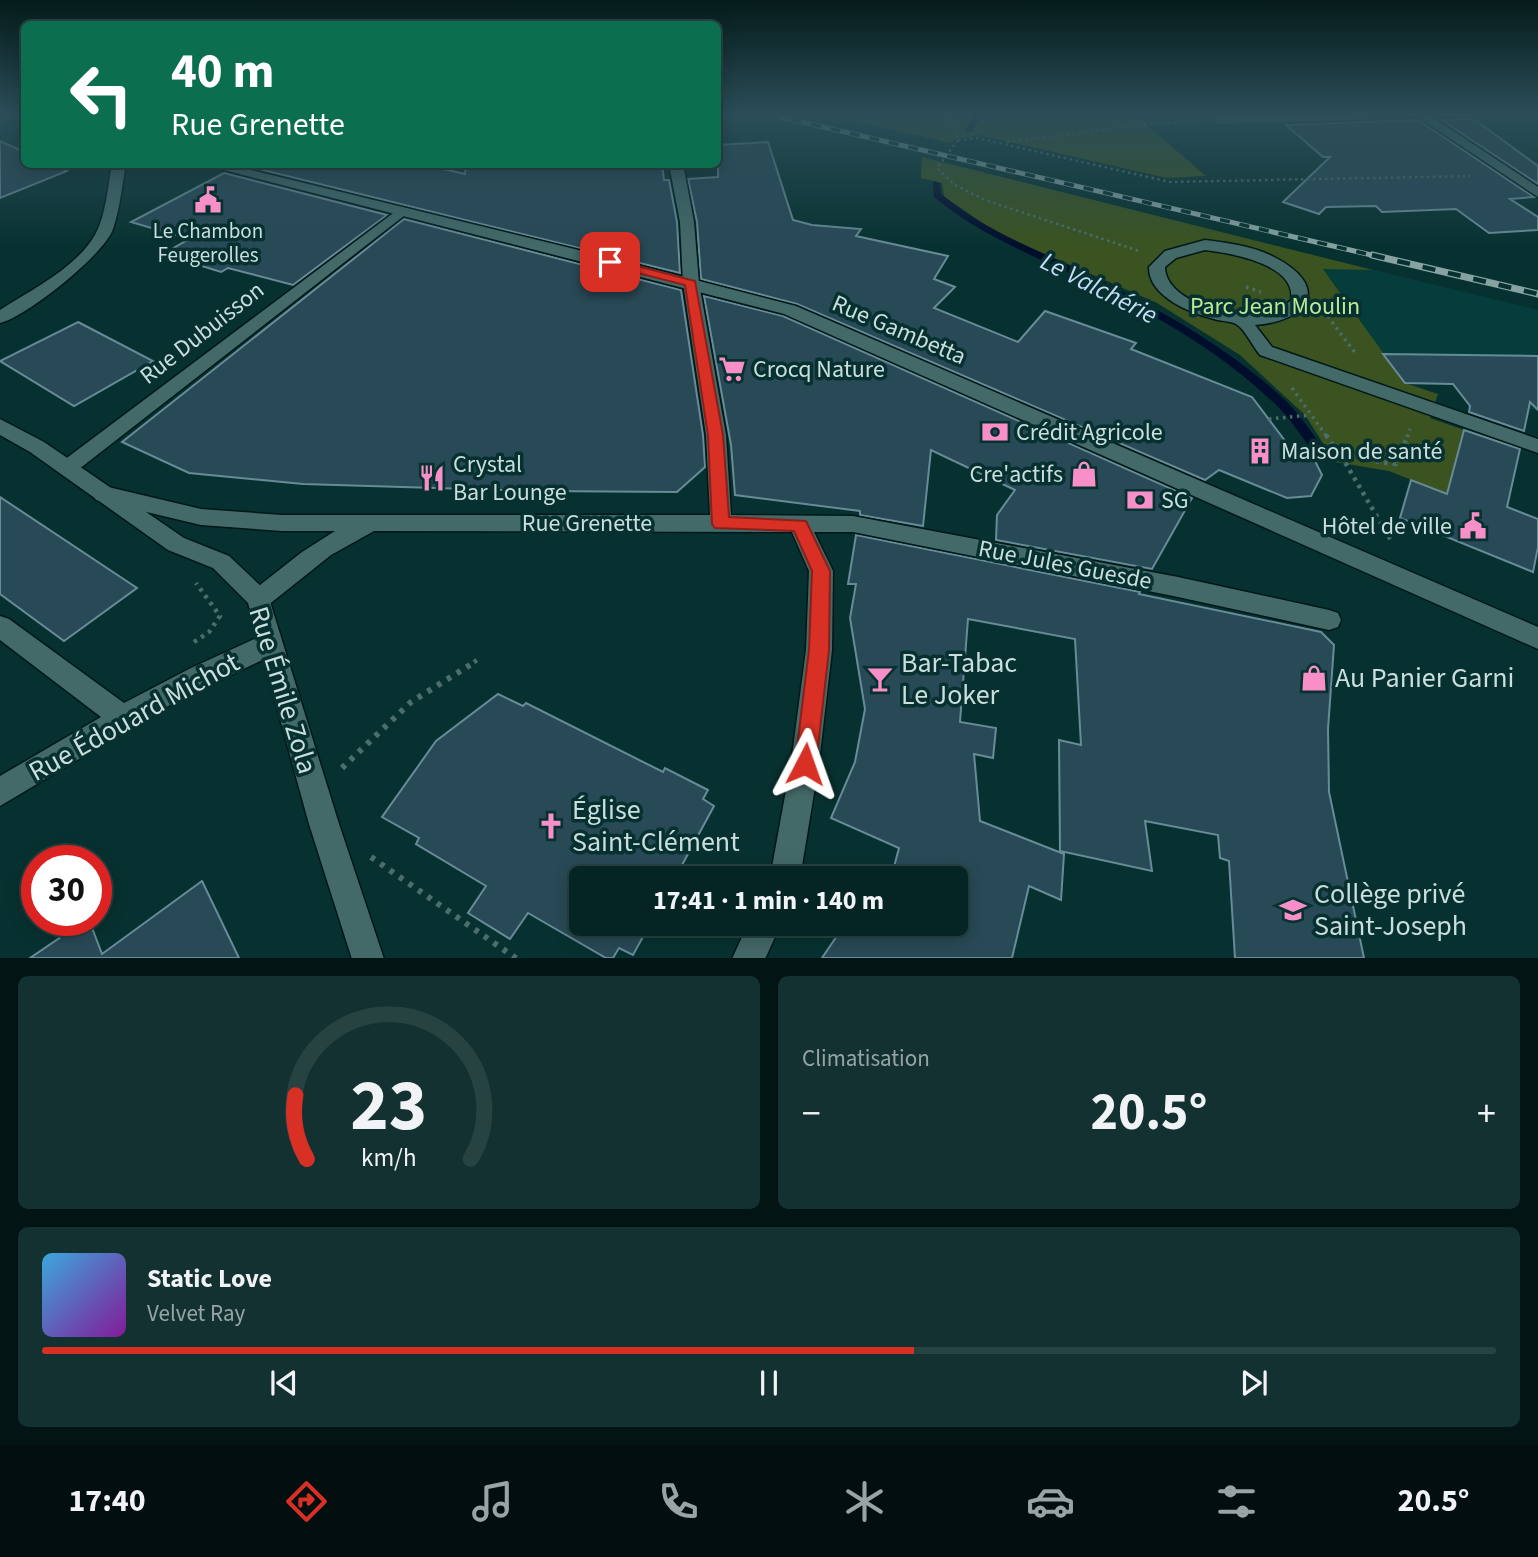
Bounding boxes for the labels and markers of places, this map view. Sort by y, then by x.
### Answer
public building icon: Le Chambon Feugerolles [193,185,223,215]
place label: Le Chambon Feugerolles [153,216,263,270]
pin [580,232,640,292]
place label: Crocq Nature [753,352,885,387]
supermarket icon: Crocq Nature [717,354,747,384]
place label: Crédit Agricole [1016,415,1163,450]
bank icon: Crédit Agricole [980,417,1010,447]
place label: Maison de santé [1281,434,1442,469]
building icon: Maison de santé [1245,436,1275,466]
place label: Crystal Bar Lounge [453,447,567,510]
place label: Cre'actifs [970,457,1063,492]
shop icon: Cre'actifs [1069,459,1099,489]
restaurant icon: Crystal Bar Lounge [417,463,447,493]
place label: SG [1161,483,1189,518]
bank icon: SG [1125,485,1155,515]
place label: Hôtel de ville [1322,509,1452,544]
public building icon: Hôtel de ville [1458,511,1488,541]
place label: Bar-Tabac Le Joker [901,643,1017,715]
place label: Au Panier Garni [1335,658,1514,698]
shop icon: Au Panier Garni [1299,663,1329,693]
bar icon: Bar-Tabac Le Joker [865,664,895,694]
place label: Église Saint-Clément [572,790,740,862]
church icon: Église Saint-Clément [536,811,566,841]
place label: Collège privé Saint-Joseph [1314,874,1467,946]
school or university icon: Collège privé Saint-Joseph [1278,895,1308,925]

